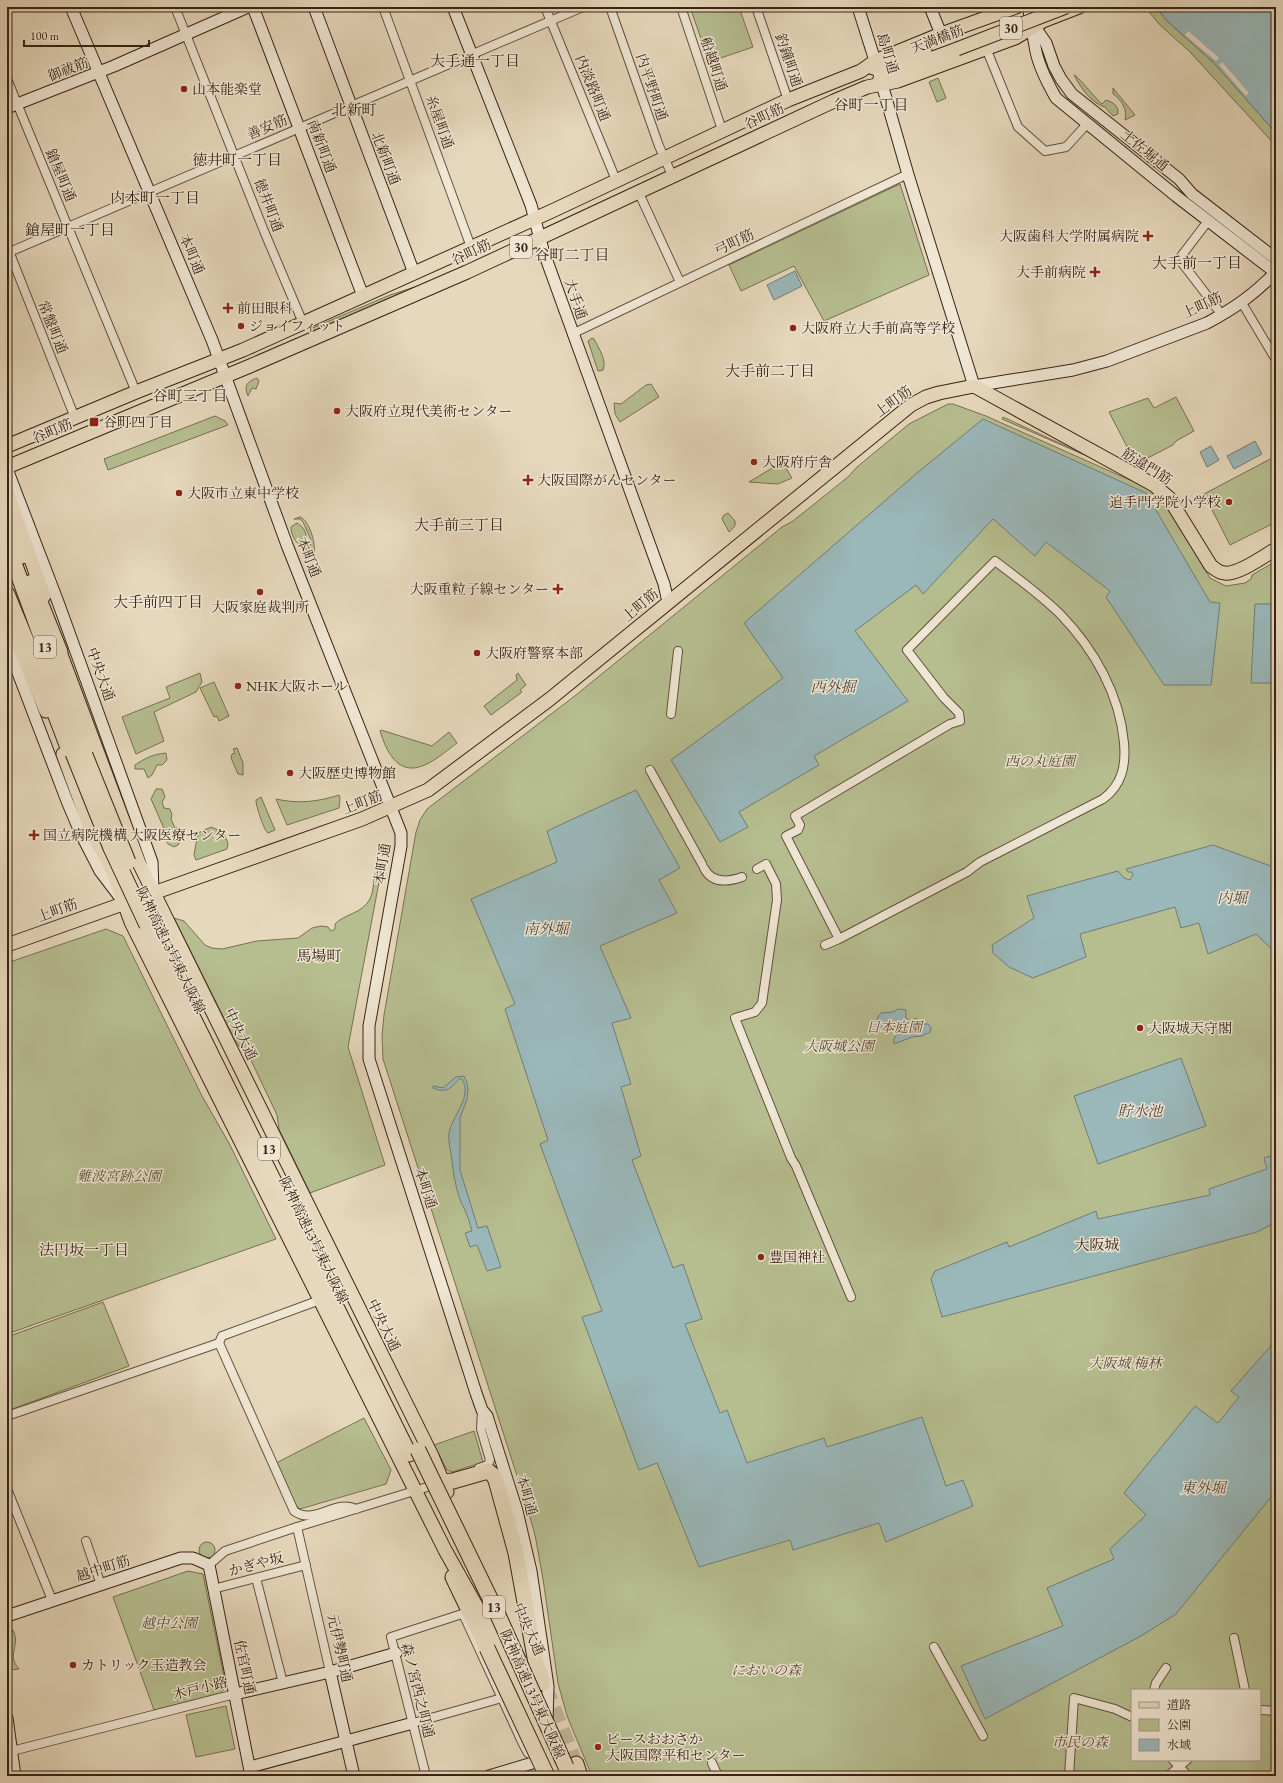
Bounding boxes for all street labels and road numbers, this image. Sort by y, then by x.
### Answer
road number: 30 [1000,17,1022,39]
street label: 天満橋筋 [908,21,966,57]
street label: 島町通 [873,30,903,76]
street label: 釣鐘町通 [771,31,807,89]
street label: 船越町通 [697,35,731,93]
street label: 内平野町通 [632,51,672,123]
street label: 内淡路町通 [572,52,614,124]
street label: 御祓筋 [45,53,91,85]
street label: 糸屋町通 [422,93,458,151]
street label: 谷町筋 [741,99,787,133]
street label: 善安筋 [244,111,290,143]
street label: 南新町通 [304,117,340,175]
street label: 土佐堀通 [1118,125,1172,175]
street label: 北新町通 [368,129,404,187]
street label: 鎗屋町通 [42,146,80,204]
street label: 徳井町通 [251,176,287,234]
street label: 弓町筋 [711,225,757,259]
street label: 本町通 [176,231,208,277]
street label: 谷町筋 [448,235,494,269]
road number: 30 [510,236,532,258]
street label: 大手通 [561,276,591,322]
street label: 上町筋 [1179,288,1225,322]
street label: 常盤町通 [34,298,72,356]
street label: 上町筋 [871,381,915,421]
street label: 谷町筋 [29,415,75,447]
street label: 筋違門筋 [1118,444,1176,488]
street label: 本町通 [293,534,325,580]
street label: 上町筋 [618,585,662,625]
road number: 13 [34,636,56,658]
street label: 中央大通 [83,645,119,703]
street label: 上町筋 [339,786,385,818]
street label: 本町通 [370,842,394,886]
street label: 阪神高速13号東大阪線 [132,883,210,1017]
street label: 上町筋 [34,894,80,926]
street label: 中央大通 [221,1005,261,1063]
road number: 13 [258,1138,280,1160]
street label: 本町通 [411,1165,441,1211]
street label: 阪神高速13号東大阪線 [275,1173,353,1307]
street label: 中央大通 [364,1296,404,1354]
street label: 本町通 [513,1472,541,1518]
street label: かぎや坂 [227,1548,285,1580]
street label: 越中町筋 [74,1551,132,1585]
road number: 13 [483,1596,505,1618]
street label: 中央大通 [509,1600,549,1658]
street label: 元伊勢町通 [323,1612,357,1684]
street label: 阪神高速13号東大阪線 [496,1627,570,1761]
street label: 佐官町通 [230,1638,260,1696]
street label: 森ノ宮西之町通 [397,1640,439,1740]
street label: 木戸小路 [171,1672,229,1704]

